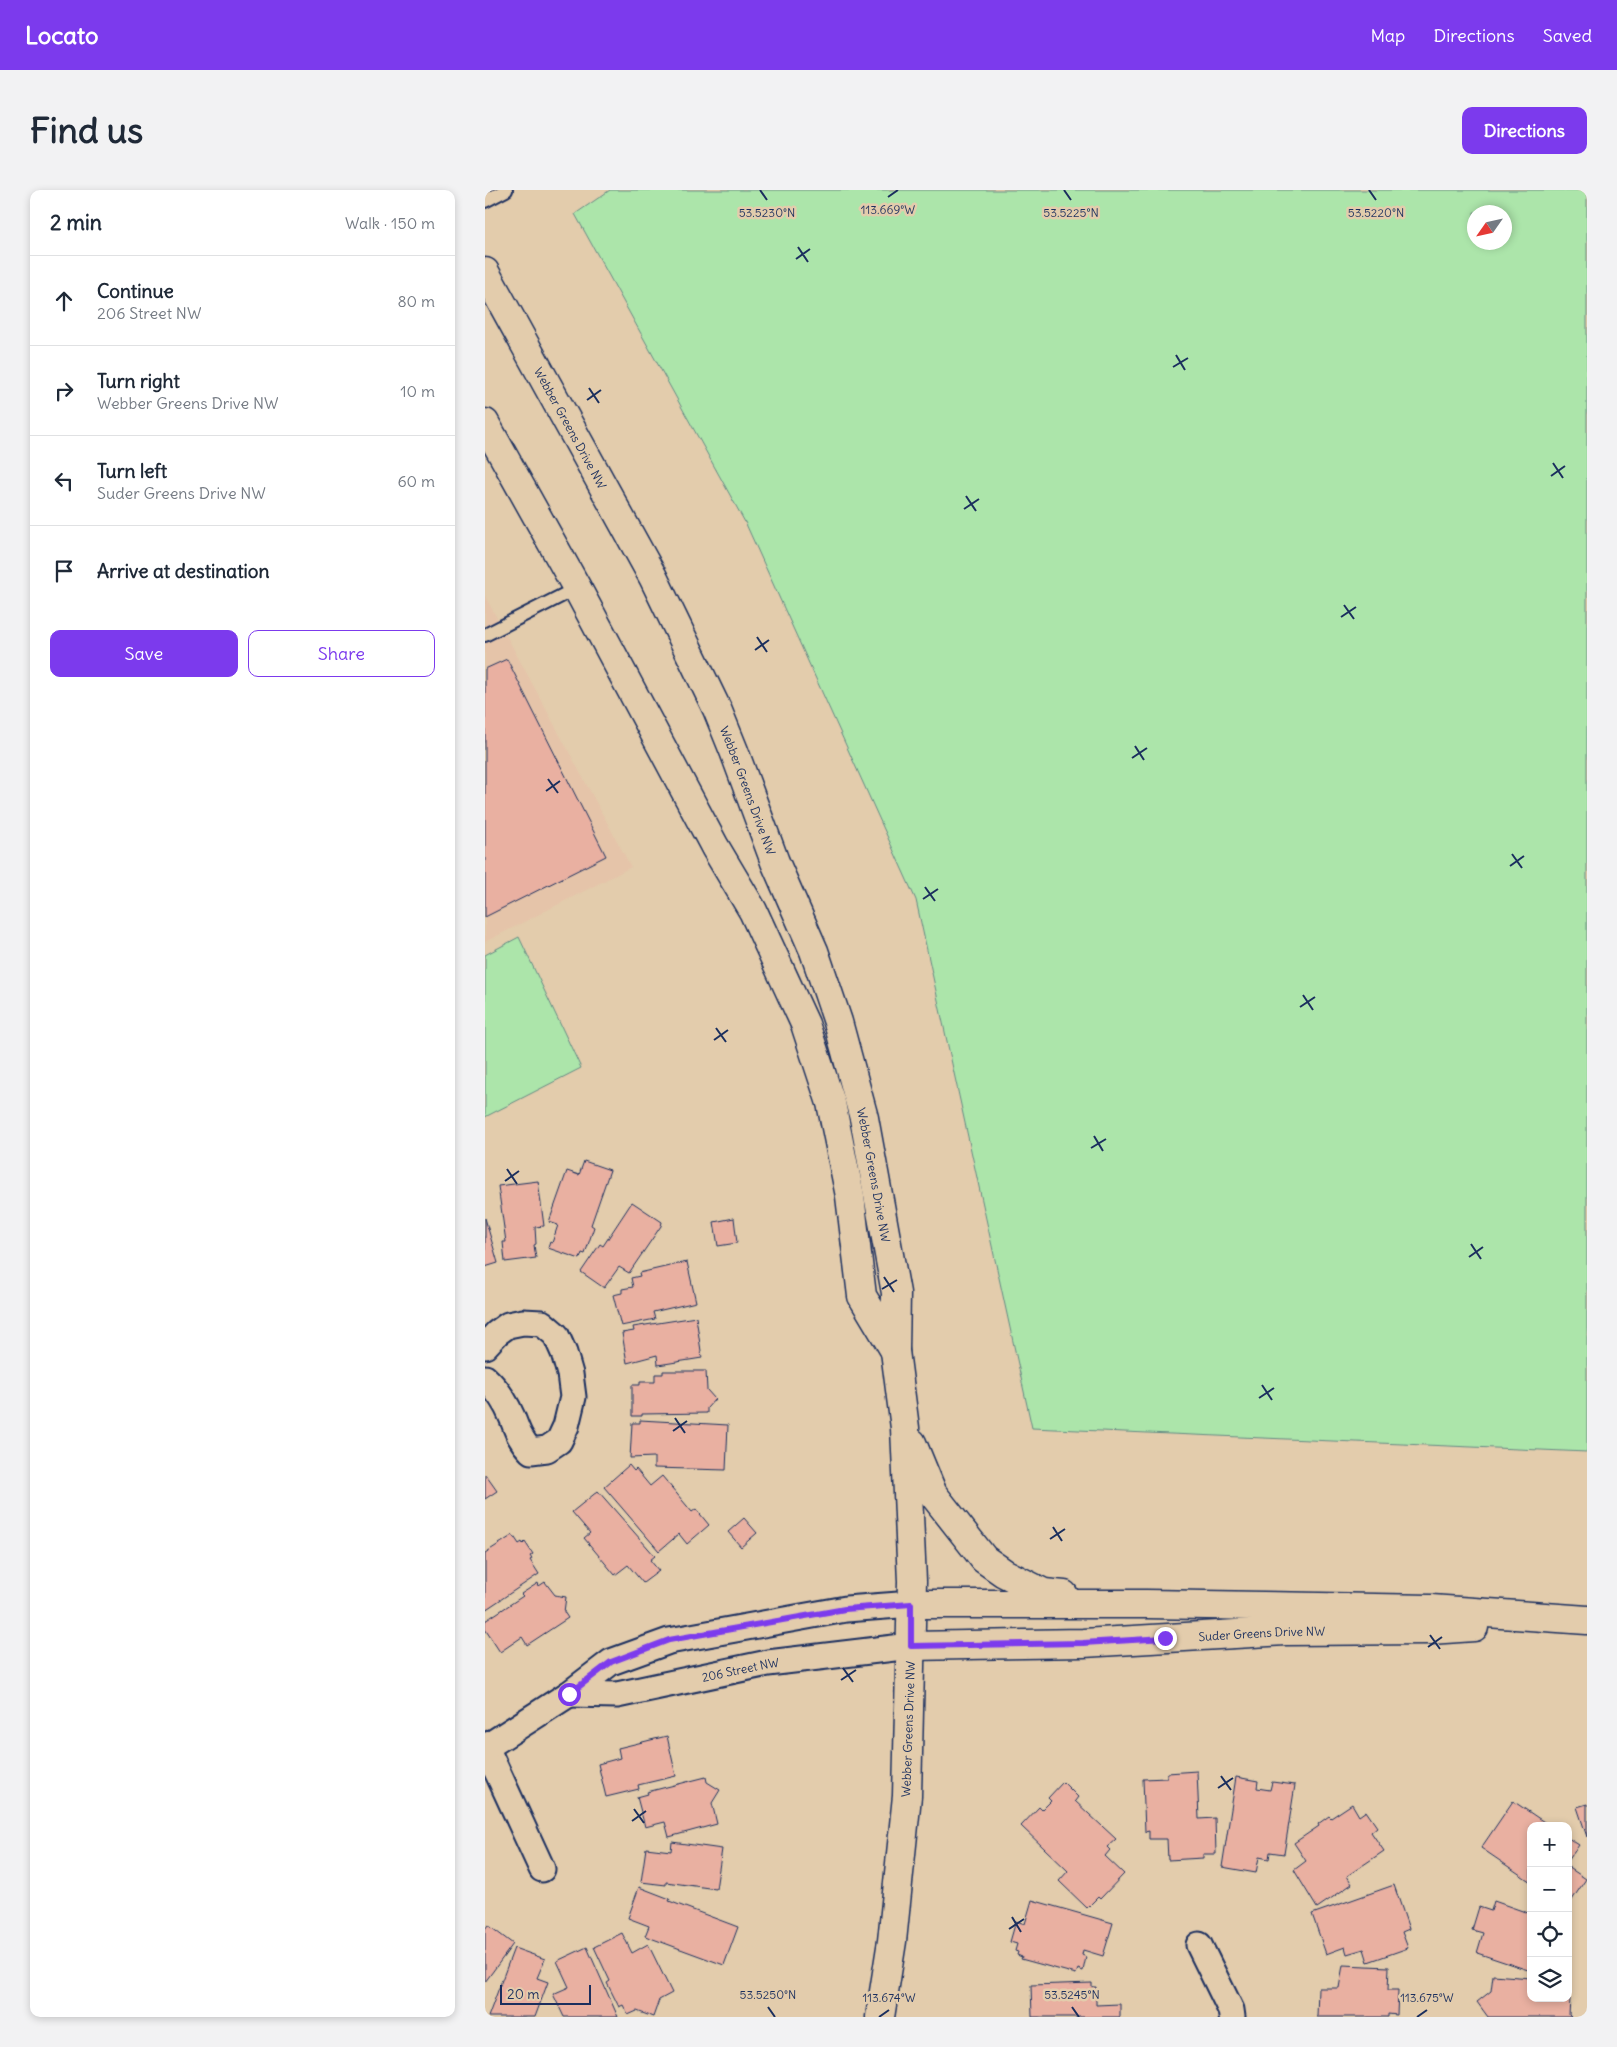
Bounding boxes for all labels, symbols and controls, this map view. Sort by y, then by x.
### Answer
text: Locato [25,20,99,50]
text: Map [1370,24,1405,47]
text: Directions [1433,24,1515,47]
text: Saved [1543,24,1592,47]
button: Directions [1462,107,1587,154]
text: Find us [30,108,143,152]
text: 113.669°W [861,202,915,217]
text: 53.5230°N [739,205,795,220]
text: 53.5225°N [1043,205,1099,220]
text: 53.5220°N [1348,205,1404,220]
north arrow [1467,205,1512,250]
text: 2 min [50,209,102,236]
text: Walk · 150 m [345,213,435,233]
text: Continue [97,279,174,303]
icon: ahead [50,287,78,315]
text: 80 m [397,291,435,311]
text: 206 Street NW [97,303,201,323]
street label: Webber Greens Drive NW [531,365,610,491]
text: Turn right [97,369,180,393]
icon: right [50,377,78,405]
text: 10 m [400,381,435,401]
text: Webber Greens Drive NW [97,393,279,413]
text: Turn left [97,459,167,483]
icon: left [50,467,78,495]
text: 60 m [397,471,435,491]
text: Suder Greens Drive NW [97,483,266,503]
icon: arrive [50,557,78,585]
text: Arrive at destination [97,559,270,583]
button: Save [50,630,238,677]
button: Share [248,630,435,677]
street label: Webber Greens Drive NW [717,724,779,857]
street label: Webber Greens Drive NW [854,1106,894,1243]
street label: Suder Greens Drive NW [1198,1623,1325,1644]
route end [1154,1627,1177,1650]
street label: 206 Street NW [700,1654,780,1684]
street label: Webber Greens Drive NW [898,1661,918,1797]
route start [558,1683,581,1706]
map controls [1527,1822,1572,2002]
button: + [1527,1822,1572,1867]
button: − [1527,1867,1572,1912]
button: locate [1527,1912,1572,1957]
button: layers [1527,1957,1572,2002]
scale bar [500,1982,591,2005]
text: 20 m [507,1985,540,2003]
text: 53.5250°N [740,1987,796,2002]
text: 53.5245°N [1044,1987,1100,2002]
text: 113.674°W [862,1990,916,2005]
text: 113.675°W [1400,1990,1454,2005]

